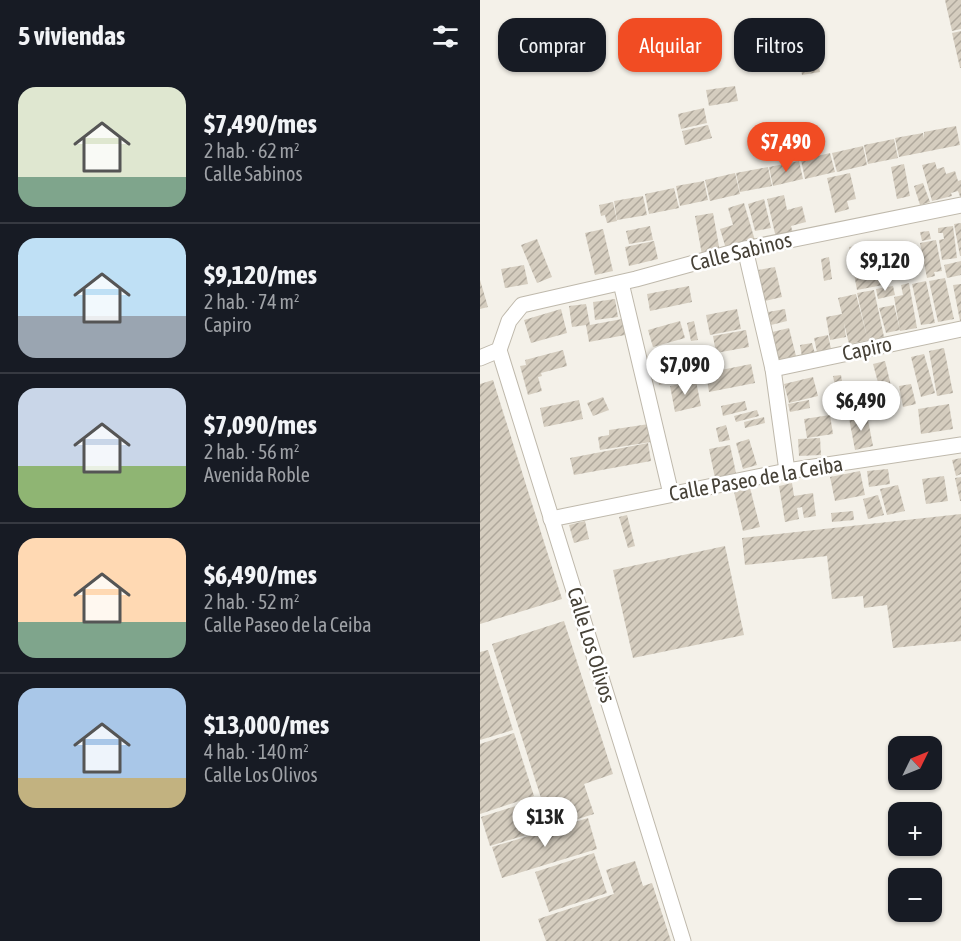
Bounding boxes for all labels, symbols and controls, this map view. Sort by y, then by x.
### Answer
chip: Comprar [498,18,606,72]
chip: Alquilar [618,18,722,72]
chip: Filtros [734,18,825,72]
icon: filters [429,20,462,53]
text: 5 viviendas [18,21,125,51]
text: $7,490/mes [204,109,317,139]
icon: home [66,111,138,183]
pin: $7,490 [737,122,835,173]
text: $7,490 [761,130,811,153]
text: 2 hab. · 62 m² [204,139,299,162]
text: Calle Sabinos [204,162,302,185]
street label: Calle Sabinos [688,227,794,275]
pin: $9,120 [836,241,934,292]
text: $9,120 [860,249,910,272]
text: $9,120/mes [204,260,317,290]
icon: home [66,262,138,334]
text: 2 hab. · 74 m² [204,290,299,313]
text: Capiro [204,313,252,336]
street label: Capiro [840,331,894,365]
pin: $7,090 [636,345,734,396]
text: $7,090 [660,353,710,376]
pin: $6,490 [812,381,910,432]
text: $6,490 [836,389,886,412]
text: $7,090/mes [204,410,317,440]
icon: home [66,412,138,484]
text: 2 hab. · 56 m² [204,440,299,463]
street label: Calle Paseo de la Ceiba [667,451,845,505]
text: Avenida Roble [204,463,310,486]
text: $6,490/mes [204,560,317,590]
icon: home [66,562,138,634]
street label: Calle Los Olivos [563,584,621,705]
text: 2 hab. · 52 m² [204,590,299,613]
text: Calle Paseo de la Ceiba [204,613,372,636]
text: $13,000/mes [204,710,329,740]
icon: home [66,712,138,784]
north arrow [888,736,942,790]
map controls [888,736,942,922]
text: 4 hab. · 140 m² [204,740,309,763]
text: Calle Los Olivos [204,763,318,786]
pin: $13K [509,797,581,848]
button: + [888,802,942,856]
text: $13K [527,805,564,828]
button: − [888,868,942,922]

